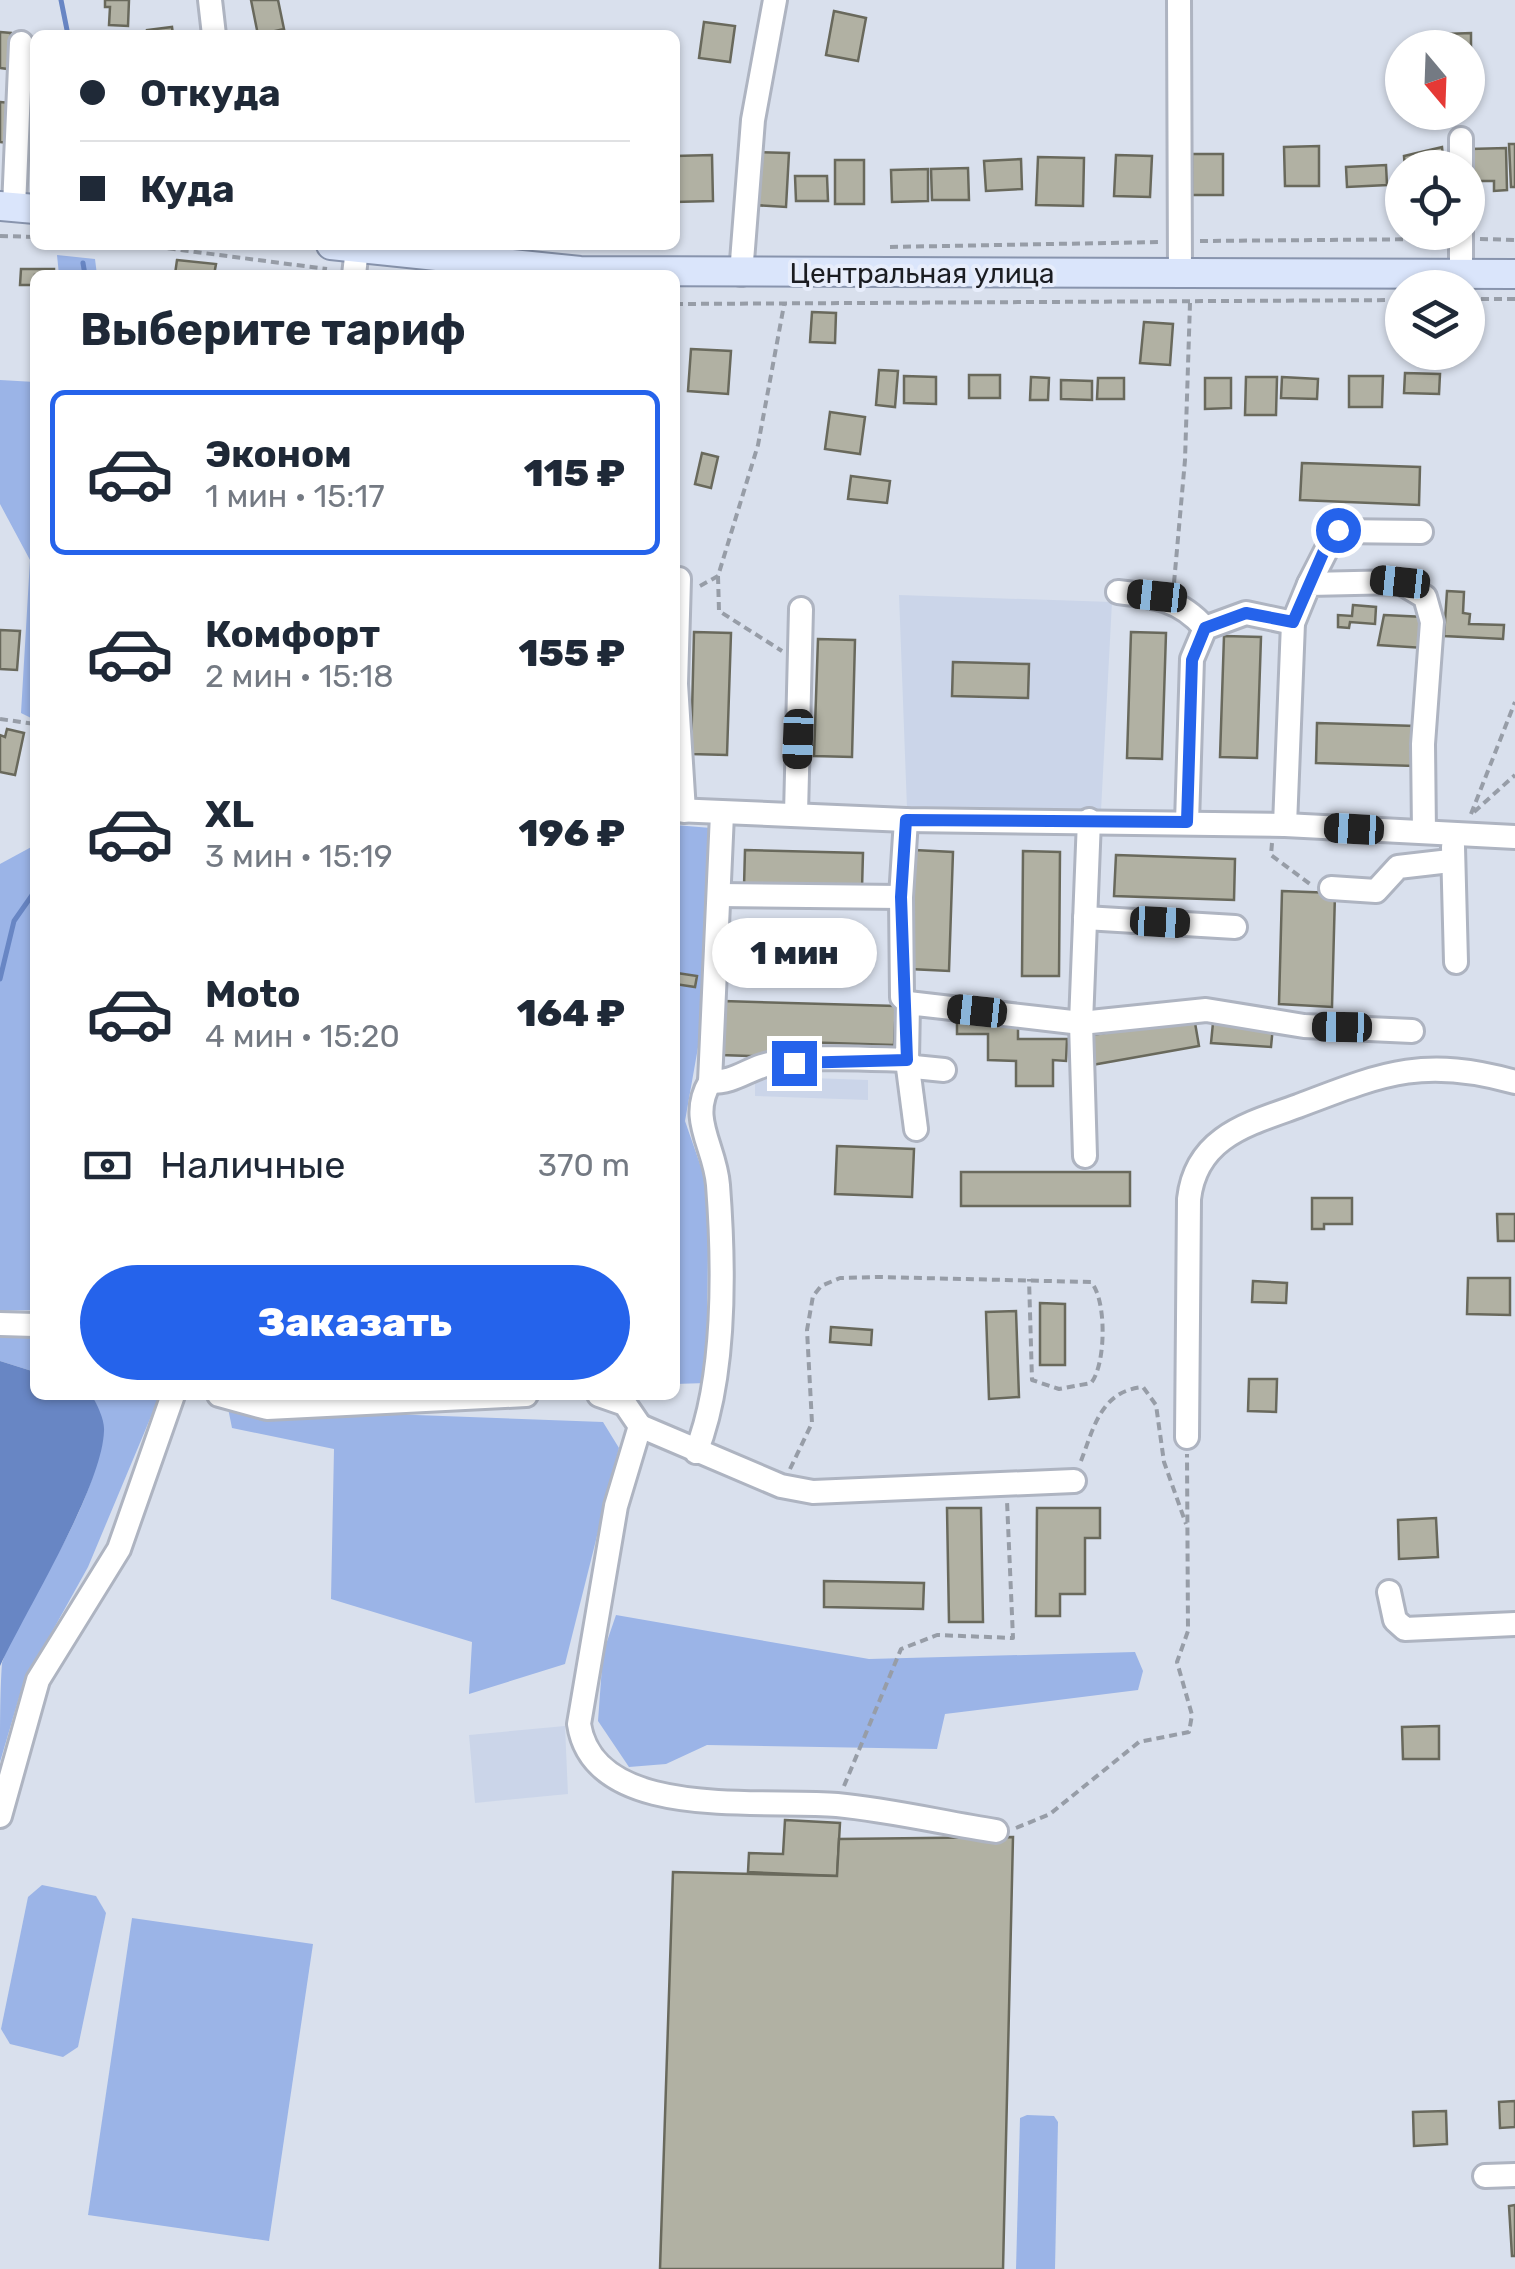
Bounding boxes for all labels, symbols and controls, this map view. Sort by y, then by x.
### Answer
north arrow [1385,30,1485,130]
map controls [1385,30,1485,370]
text: Откуда [140,70,281,116]
button: locate [1385,150,1485,250]
text: Куда [140,166,235,212]
street label: Центральная улица [789,257,1055,290]
button: layers [1385,270,1485,370]
text: Выберите тариф [80,303,466,356]
icon: car [85,428,175,518]
text: Эконом [205,431,352,477]
text: 115 ₽ [524,450,625,496]
text: 1 мин · 15:17 [205,477,385,515]
route start [1316,508,1361,553]
car [1369,564,1431,600]
car [1126,578,1188,614]
icon: car [85,608,175,698]
text: Комфорт [205,611,380,657]
text: 155 ₽ [518,630,625,676]
text: 2 мин · 15:18 [205,657,394,695]
car [782,708,814,770]
icon: car [85,788,175,878]
text: XL [205,791,254,837]
text: 196 ₽ [519,810,625,856]
car [1323,812,1385,846]
text: 3 мин · 15:19 [205,837,393,875]
car [1129,905,1191,939]
callout: 1 мин [712,918,876,988]
text: 1 мин [750,934,839,972]
icon: car [85,968,175,1058]
text: Moto [205,971,301,1017]
text: 164 ₽ [517,990,625,1036]
car [946,993,1008,1029]
car [1312,1011,1372,1043]
text: 4 мин · 15:20 [205,1017,400,1055]
route end [772,1041,817,1086]
icon: cash [80,1138,135,1193]
text: Наличные [160,1142,346,1188]
text: 370 m [538,1146,630,1184]
button: Заказать [80,1265,630,1380]

